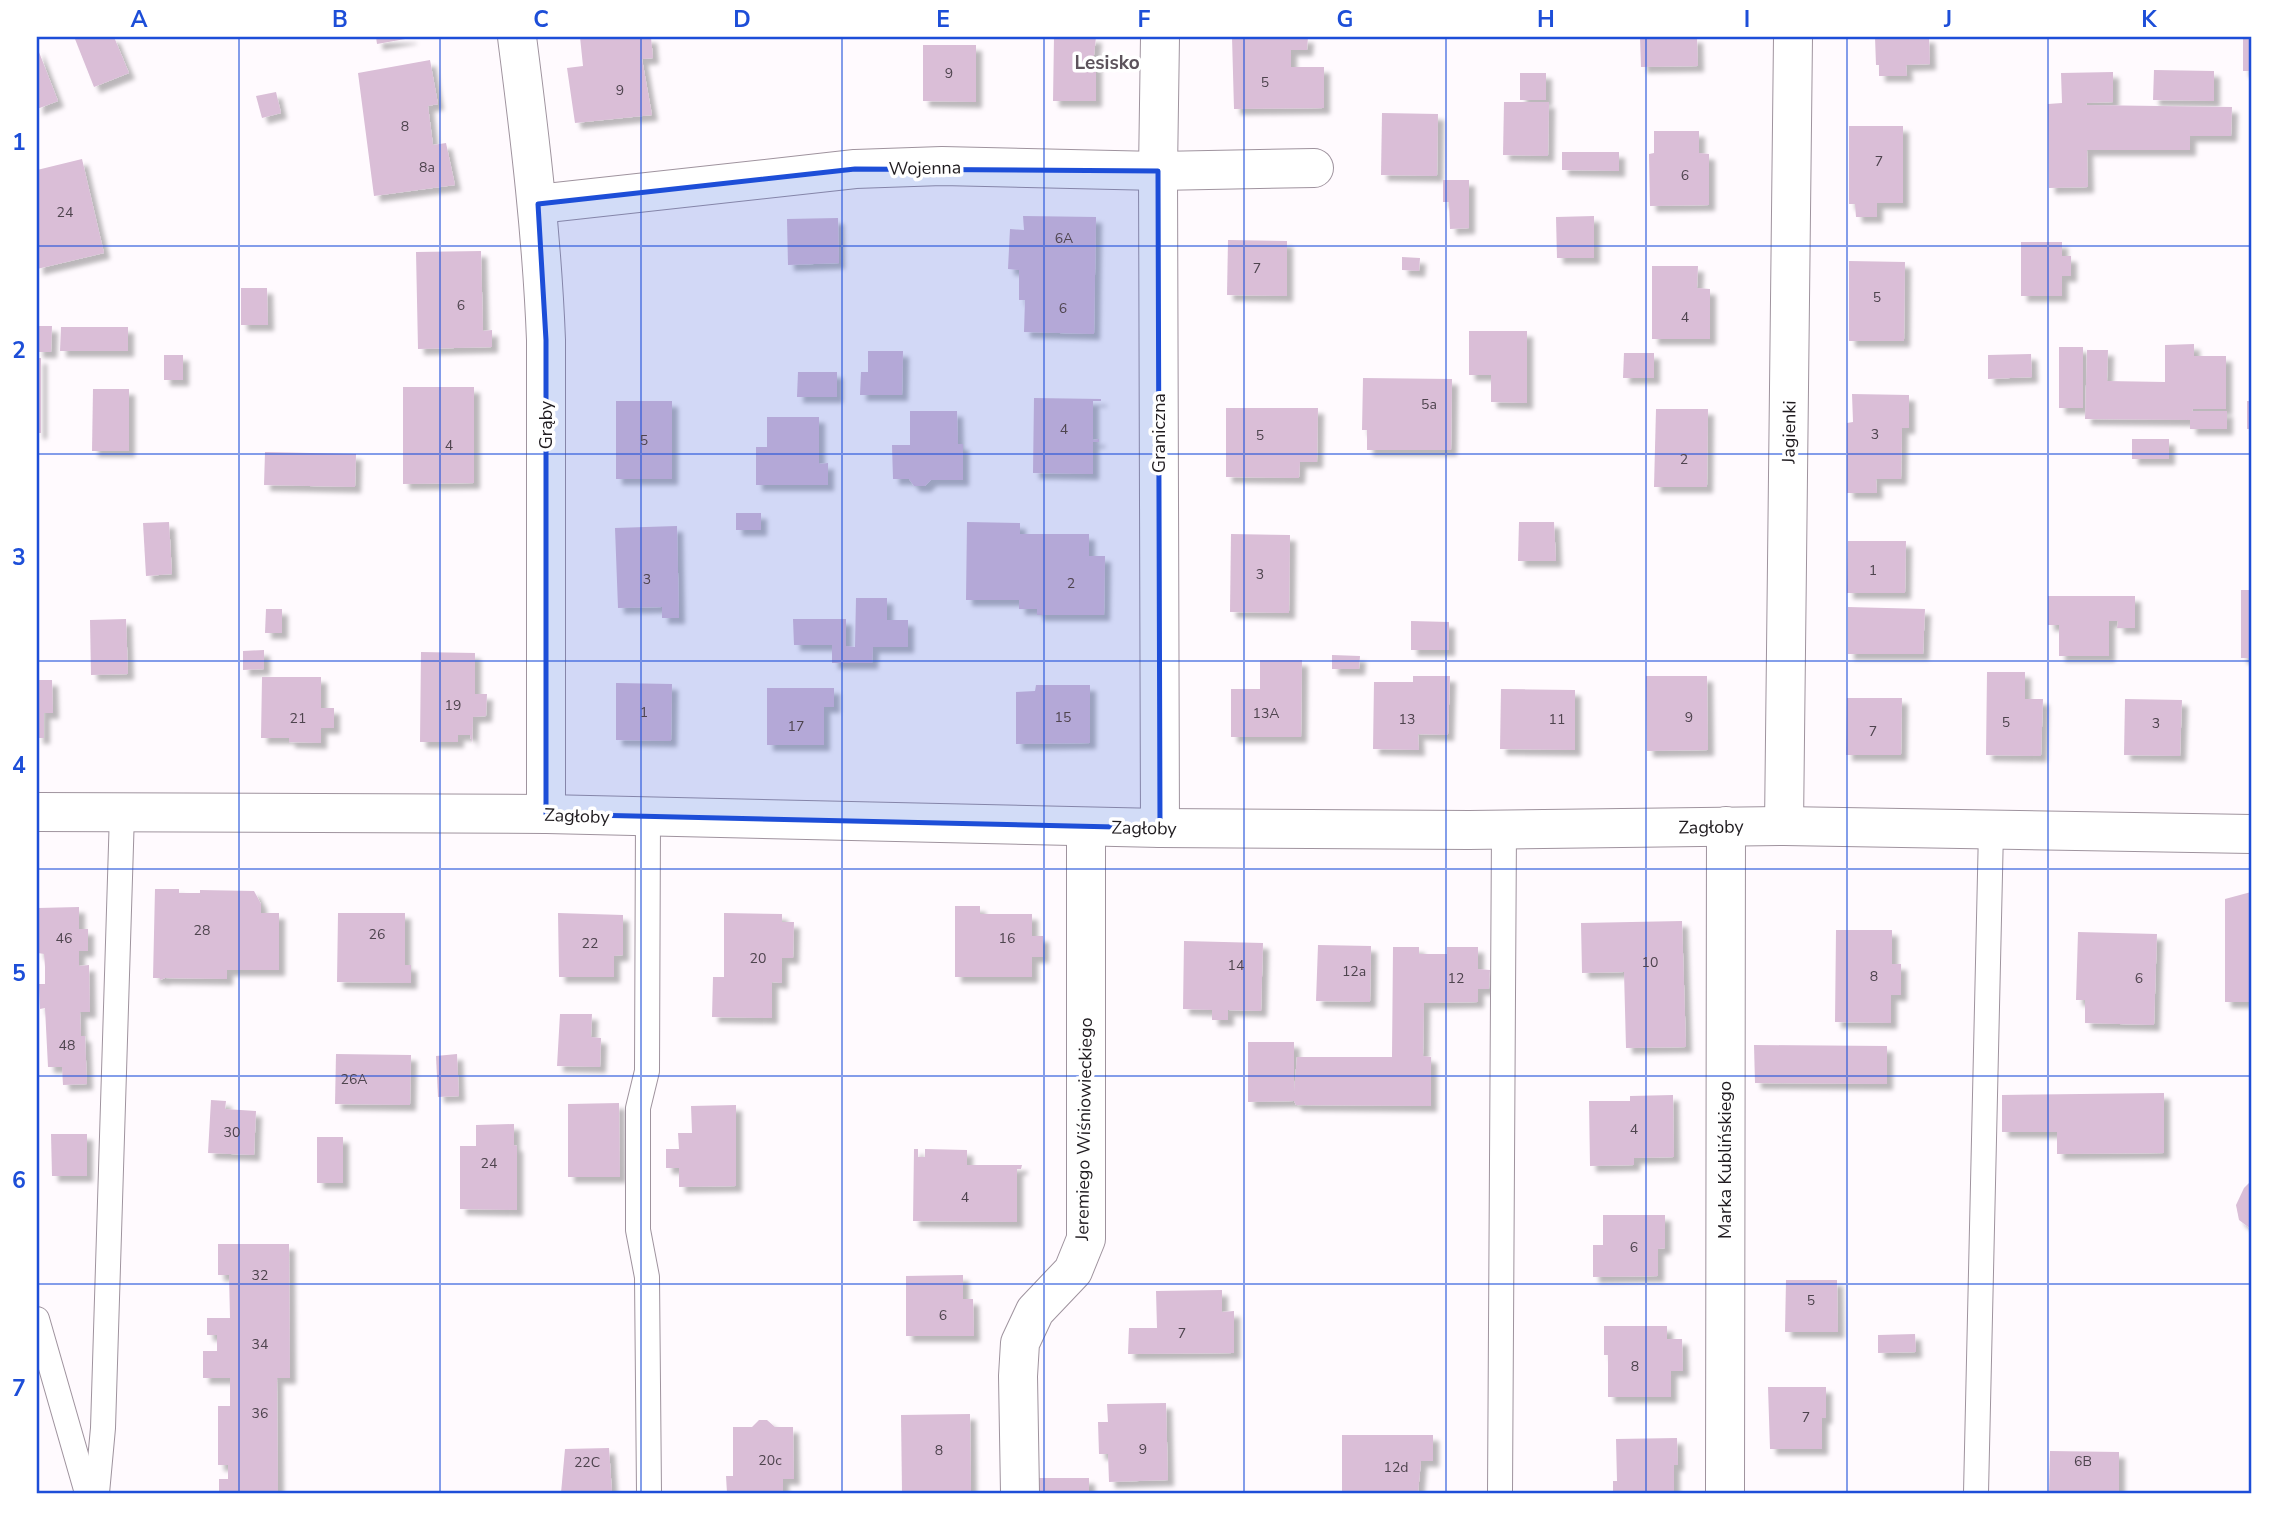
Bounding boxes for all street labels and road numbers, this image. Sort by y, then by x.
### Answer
street label: Wojenna [888,155,962,181]
street label: Graniczna [1147,393,1171,473]
street label: Grąby [534,400,558,449]
street label: Jagienki [1776,400,1802,465]
street label: Zagłoby [544,803,611,829]
street label: Zagłoby [1678,814,1745,840]
street label: Zagłoby [1111,815,1178,841]
street label: Jeremiego Wiśniowieckiego [1070,1017,1098,1242]
street label: Marka Kublińskiego [1713,1081,1737,1239]

